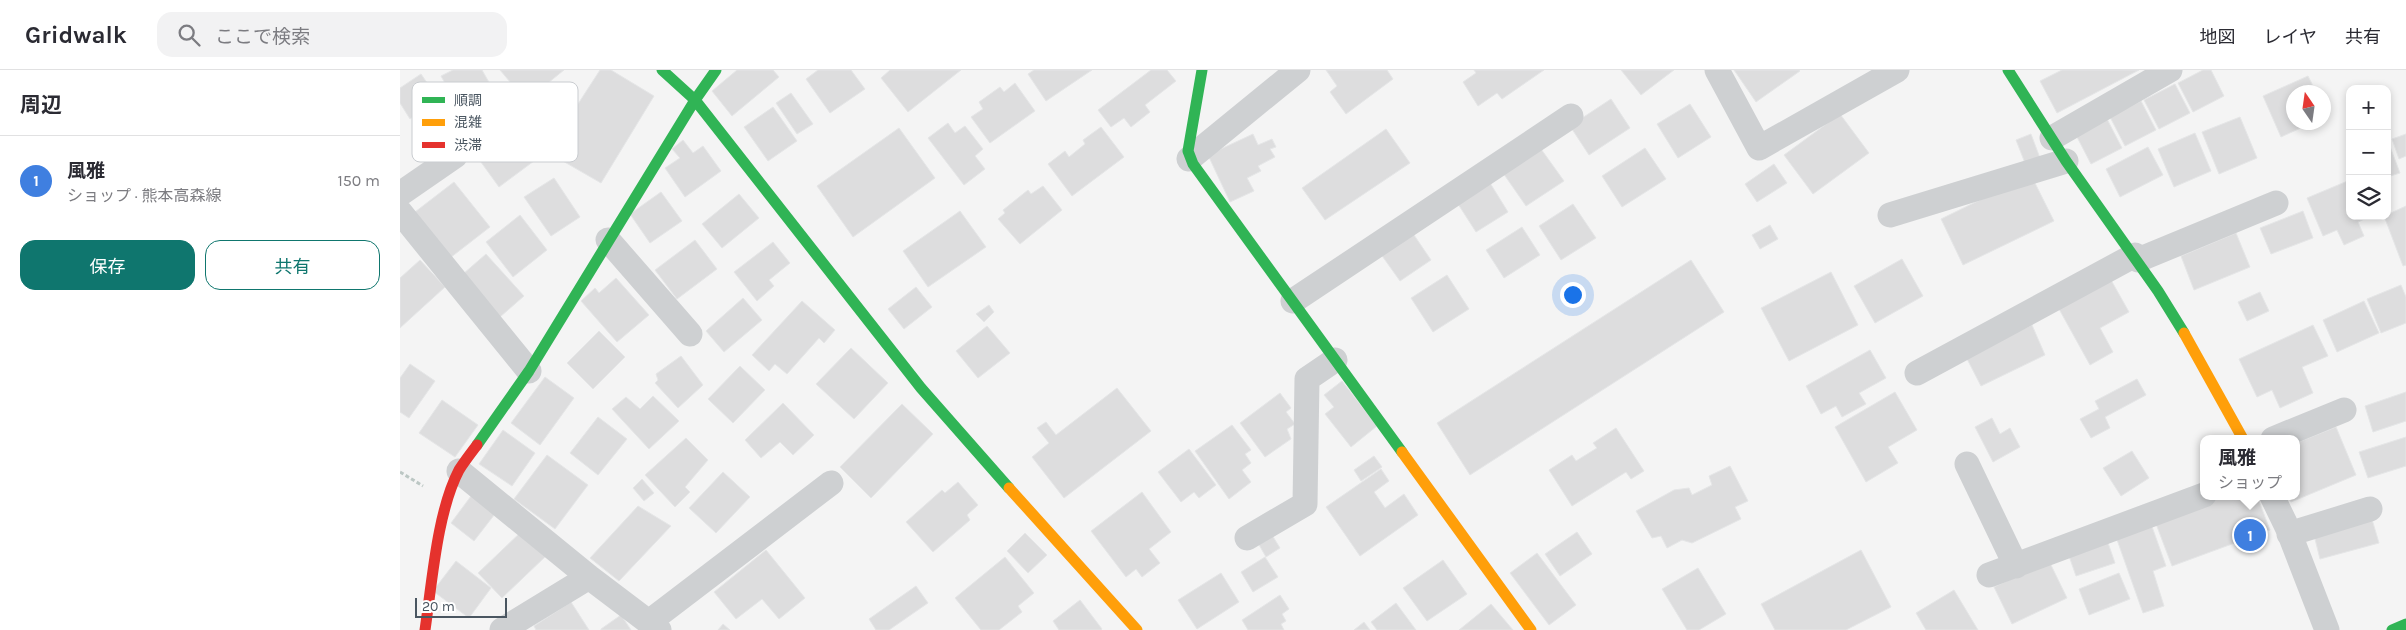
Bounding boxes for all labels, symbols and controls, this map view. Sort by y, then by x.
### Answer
search box [157,12,507,57]
text: Gridwalk [25,21,127,49]
icon: search [175,21,203,49]
text: ここで検索 [215,26,310,48]
text: 地図 [2200,26,2236,48]
text: レイヤ [2264,26,2317,48]
text: 共有 [2345,26,2381,48]
legend [412,82,578,162]
north arrow [2286,85,2331,130]
map controls [2346,85,2391,220]
button: + [2346,85,2391,130]
text: 順調 [454,92,482,109]
text: 周辺 [20,93,62,117]
text: 混雑 [454,114,482,131]
button: − [2346,130,2391,175]
text: 渋滞 [454,137,482,154]
text: 風雅 [67,160,105,182]
text: 1 [33,171,39,190]
text: 150 m [337,171,380,190]
button: layers [2346,175,2391,220]
text: ショップ · 熊本高森線 [67,186,221,205]
button: 保存 [20,240,195,290]
button: 共有 [205,240,380,290]
your location [1560,282,1586,308]
popup [2200,435,2300,500]
text: 風雅 [2218,447,2256,469]
text: ショップ [2218,473,2282,492]
pin: 1 [2234,516,2266,554]
scale bar [415,595,508,618]
text: 20 m [422,598,455,615]

